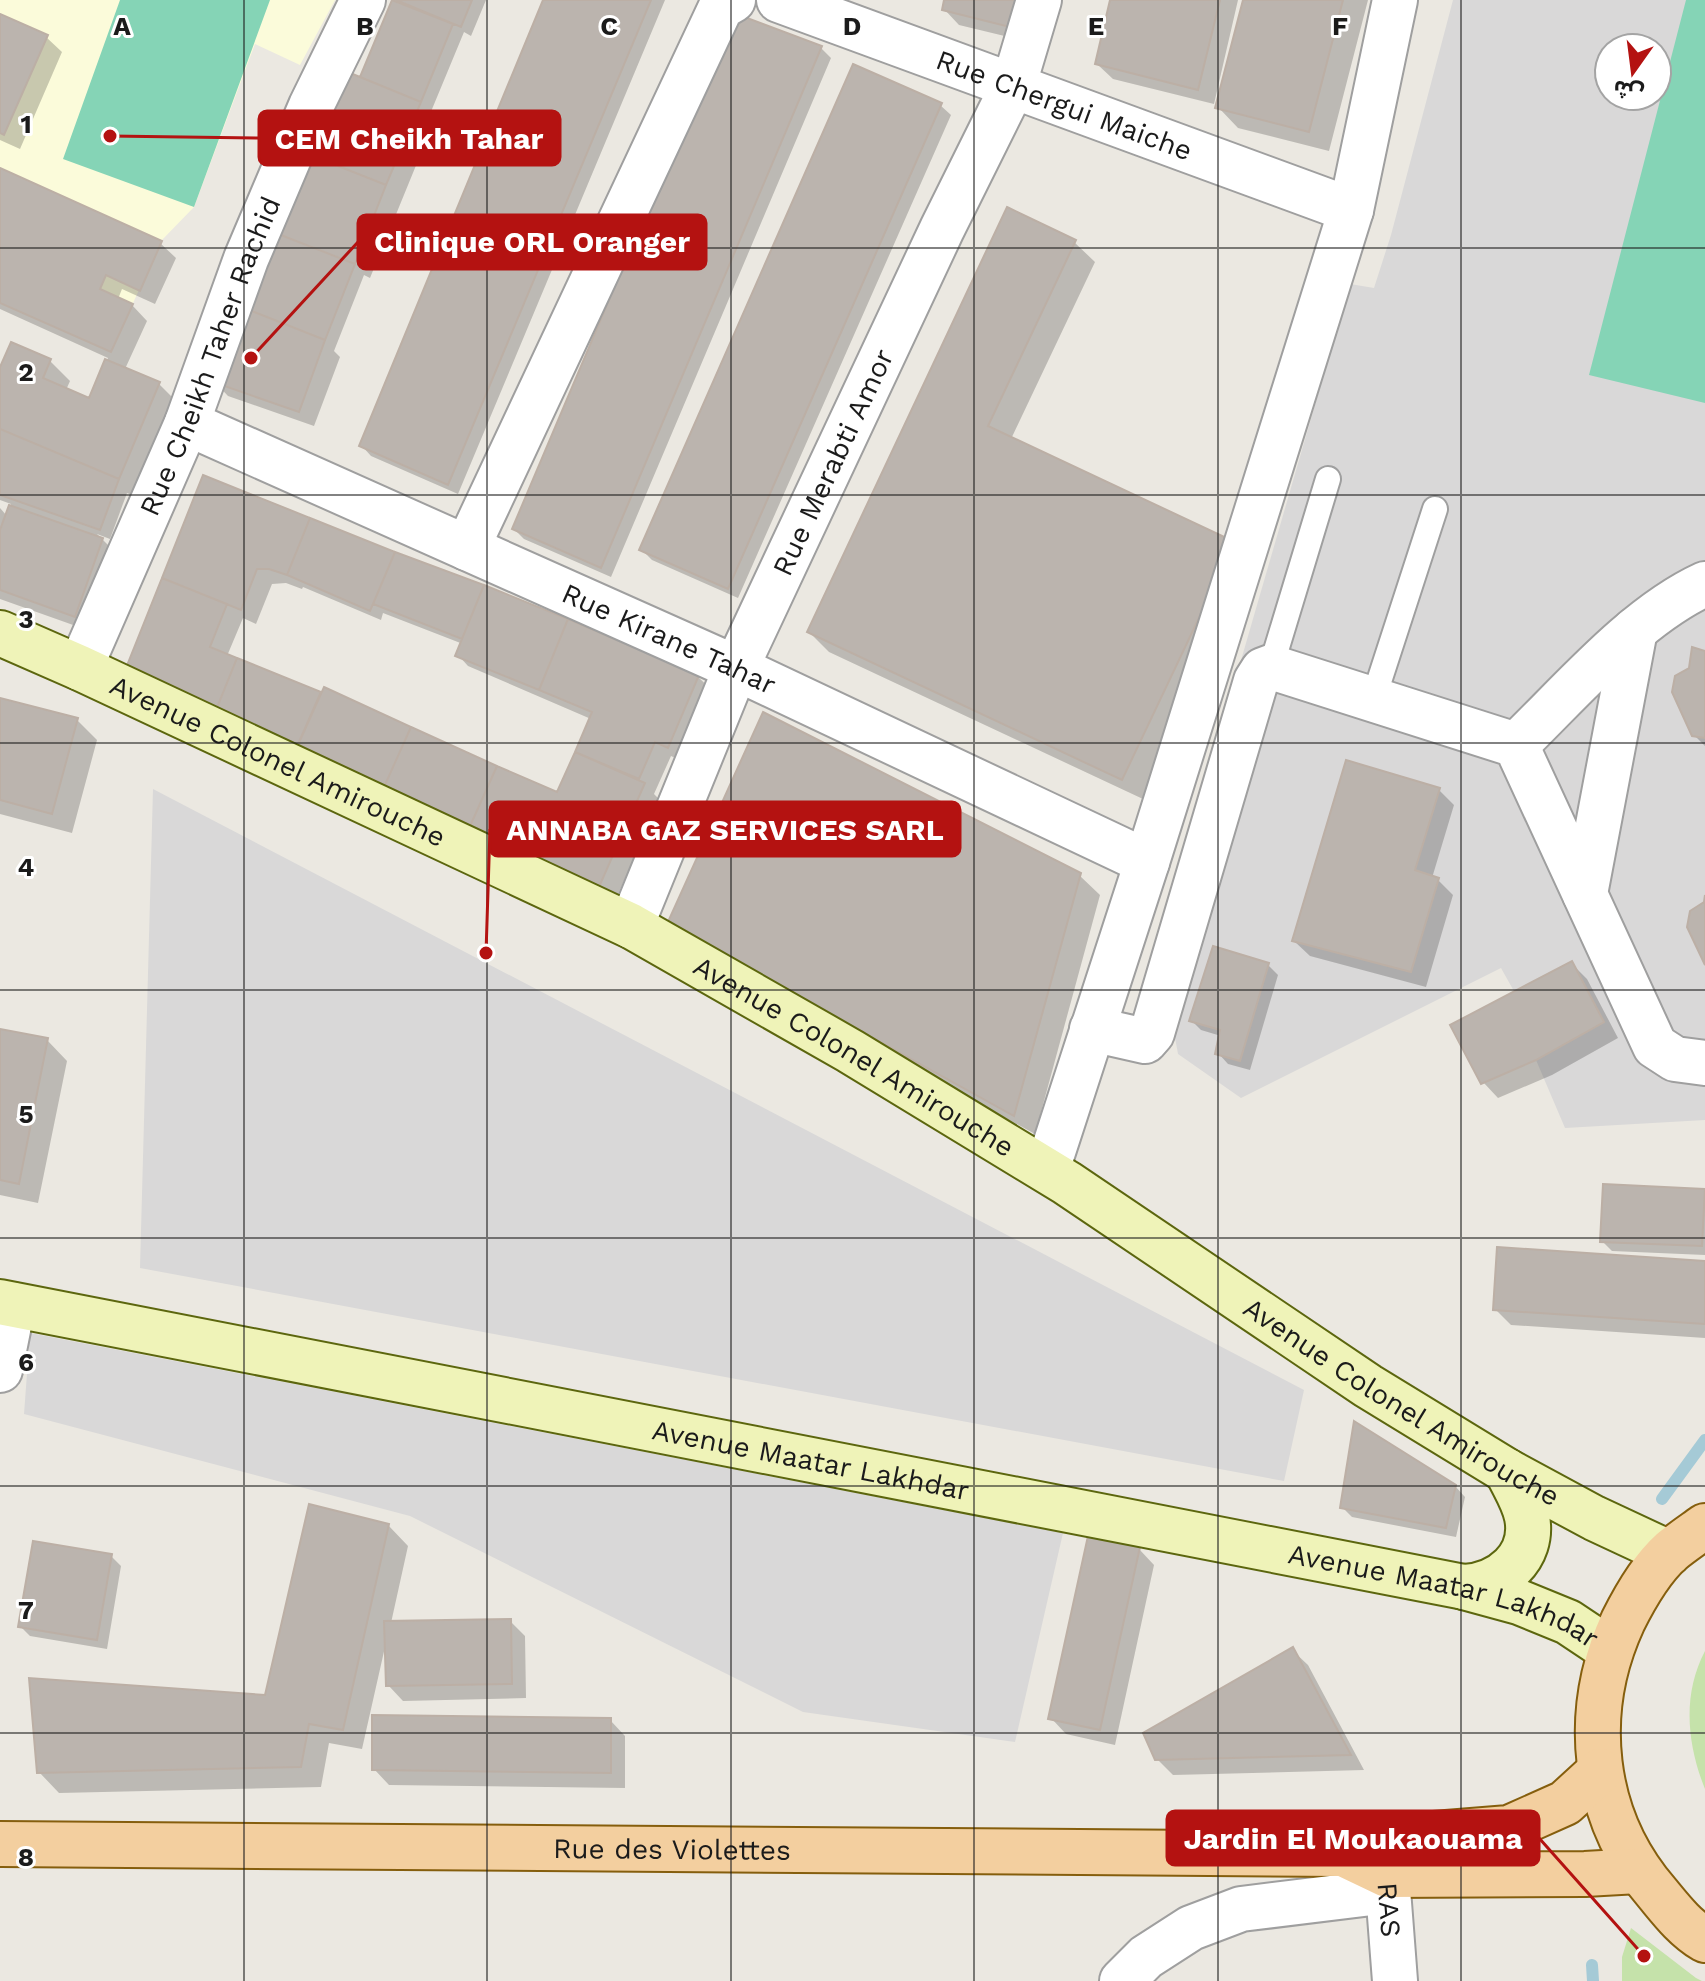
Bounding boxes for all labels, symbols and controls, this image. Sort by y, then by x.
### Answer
text: A [113,11,131,41]
text: B [356,11,374,41]
text: C [600,11,618,41]
text: D [843,11,861,41]
text: E [1088,11,1104,41]
text: F [1332,11,1348,41]
north arrow [1593,32,1673,112]
street label: Rue Chergui Maiche [932,43,1197,167]
text: ش [1611,75,1646,107]
text: 1 [20,109,32,139]
callout: CEM Cheikh Tahar [259,111,560,165]
text: CEM Cheikh Tahar [275,121,544,156]
street label: Rue Cheikh Taher Rachid [132,192,287,521]
callout: Clinique ORL Oranger [358,215,706,269]
text: Clinique ORL Oranger [374,224,690,259]
street label: Rue Merabti Amor [765,344,900,581]
text: 2 [18,357,34,387]
street label: Rue Kirane Tahar [557,576,781,701]
text: 3 [18,604,34,634]
street label: Avenue Colonel Amirouche [105,668,451,853]
callout: ANNABA GAZ SERVICES SARL [490,802,960,856]
text: ANNABA GAZ SERVICES SARL [506,812,944,847]
text: 4 [18,852,35,882]
street label: Avenue Colonel Amirouche [688,949,1020,1163]
text: 5 [18,1099,34,1129]
street label: Avenue Colonel Amirouche [1238,1291,1565,1513]
text: 6 [18,1347,34,1377]
street label: Avenue Maatar Lakhdar [650,1413,972,1507]
street label: Avenue Maatar Lakhdar [1286,1537,1605,1654]
text: 7 [18,1595,34,1625]
callout: Jardin El Moukaouama [1167,1811,1539,1865]
text: Jardin El Moukaouama [1183,1821,1523,1856]
street label: Rue des Violettes [553,1832,791,1866]
text: 8 [18,1842,34,1872]
street label: RAS [1371,1881,1408,1938]

